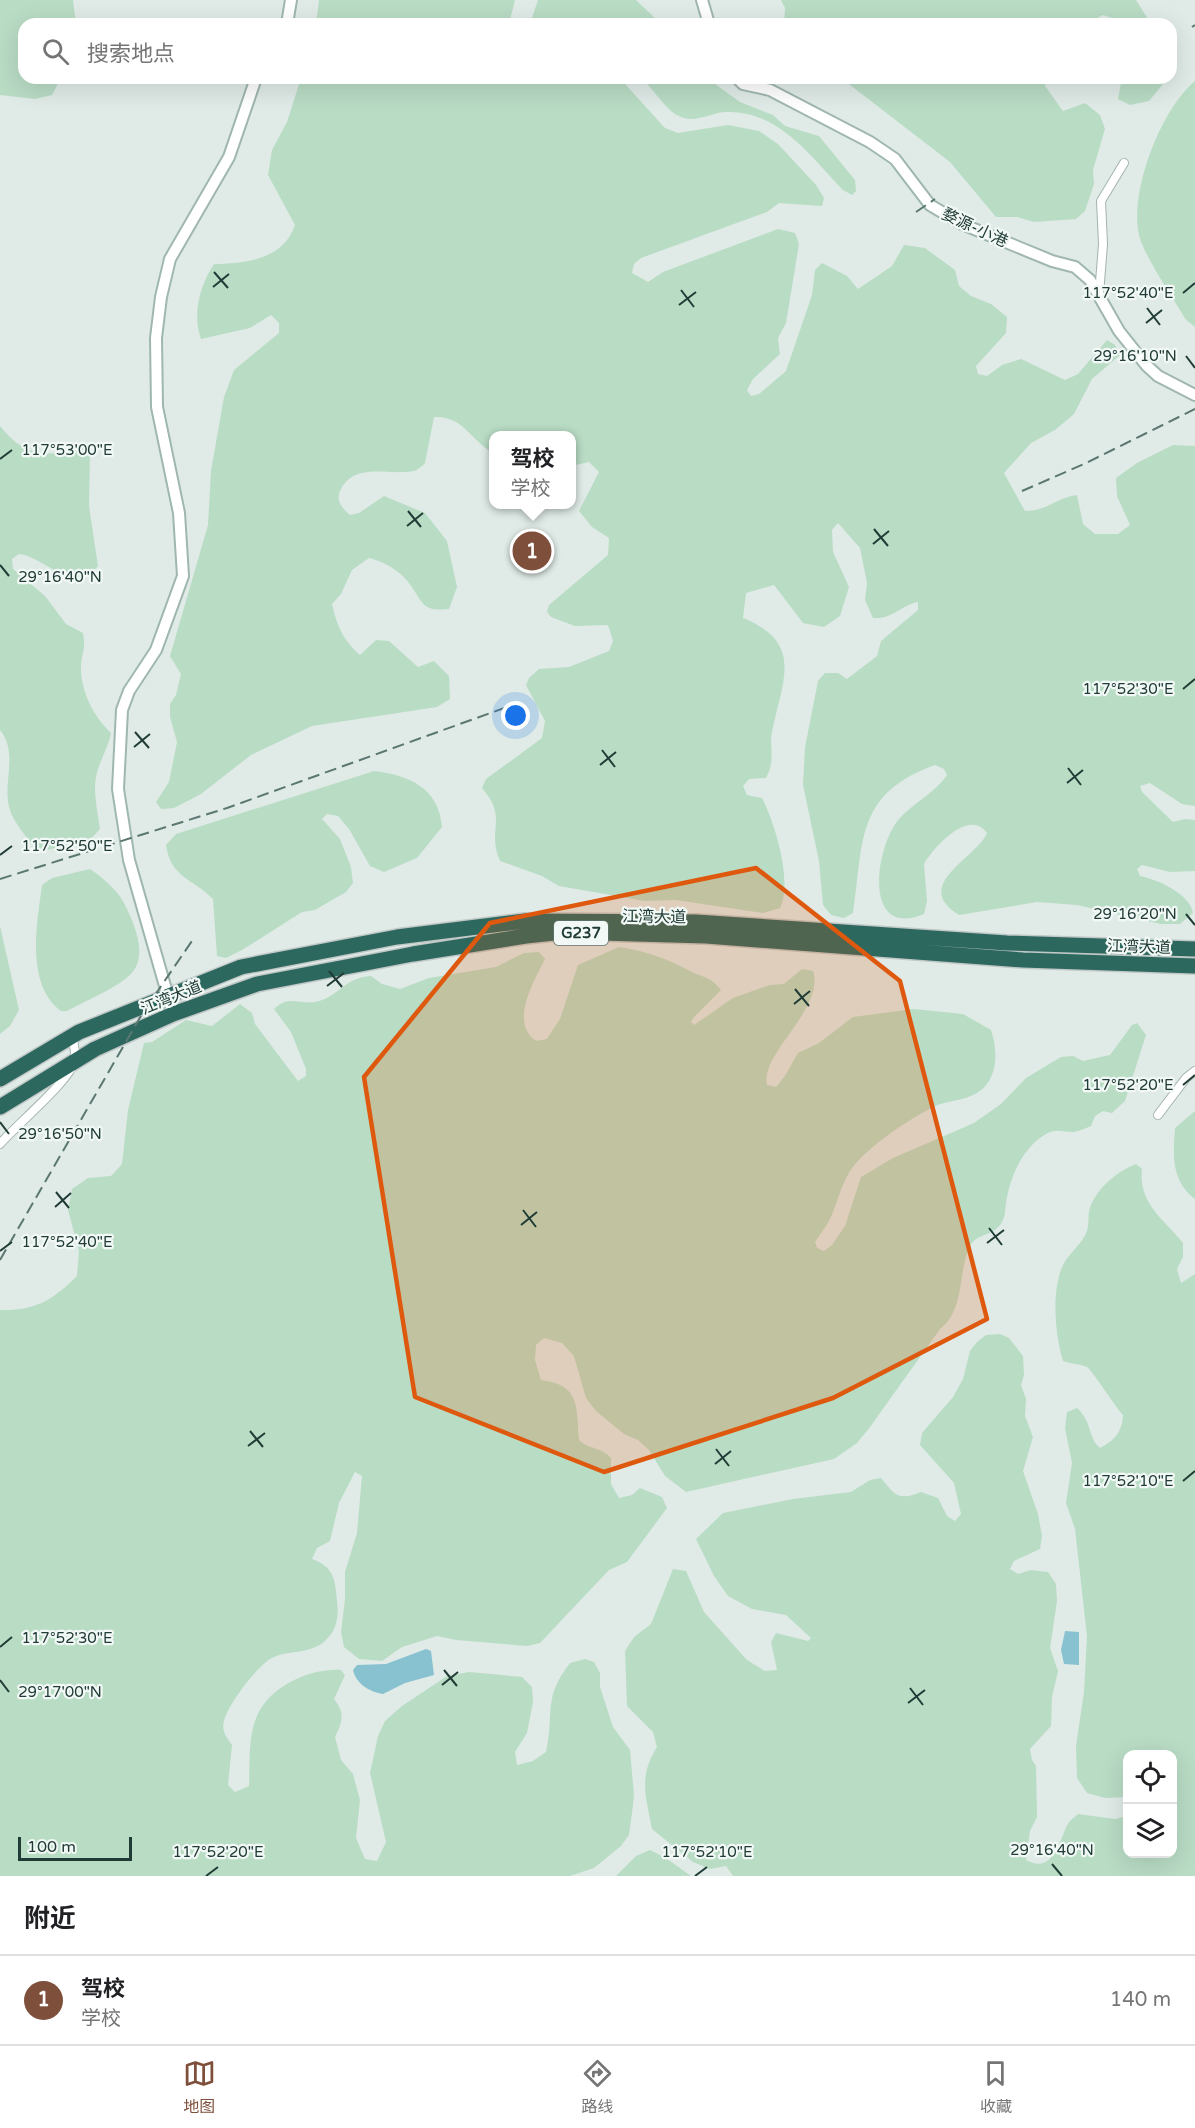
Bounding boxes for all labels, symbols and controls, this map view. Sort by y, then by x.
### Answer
search box [18,18,1177,84]
icon: search [39,35,72,68]
text: 搜索地点 [87,41,175,67]
street label: 婺源-小港 [938,204,1011,252]
text: 117°52'40"E [1083,284,1173,302]
text: 29°16'10"N [1093,347,1177,365]
popup [489,431,576,509]
text: 117°53'00"E [22,441,112,459]
text: 驾校 [510,446,555,472]
text: 学校 [510,477,550,501]
pin: 1 [512,528,552,574]
text: 29°16'40"N [18,568,102,586]
text: 117°52'30"E [1083,680,1173,698]
your location [501,701,530,730]
text: 117°52'50"E [22,837,112,855]
text: 29°16'20"N [1093,905,1177,923]
street label: 江湾大道 [622,906,686,928]
road number: G237 [554,921,608,945]
street label: 江湾大道 [1107,936,1171,958]
street label: 江湾大道 [138,977,205,1019]
text: 117°52'20"E [1083,1076,1173,1094]
text: 29°16'50"N [18,1125,102,1143]
text: 117°52'40"E [22,1233,112,1251]
text: 117°52'10"E [1083,1472,1173,1490]
text: 117°52'30"E [22,1629,112,1647]
text: 29°17'00"N [18,1683,102,1701]
map controls [1123,1750,1177,1858]
button: locate [1123,1750,1177,1804]
button: layers [1123,1804,1177,1858]
scale bar [18,1834,132,1862]
text: 100 m [27,1837,76,1857]
text: 29°16'40"N [1010,1841,1094,1859]
text: 117°52'20"E [173,1843,263,1861]
text: 117°52'10"E [662,1843,752,1861]
text: 附近 [24,1903,76,1934]
text: 驾校 [81,1976,125,2002]
text: 1 [37,1988,50,2012]
text: 140 m [1110,1988,1171,2012]
text: 学校 [81,2007,121,2031]
tab: 地图 [183,2057,216,2117]
tab: 路线 [581,2057,614,2117]
tab: 收藏 [979,2057,1012,2117]

